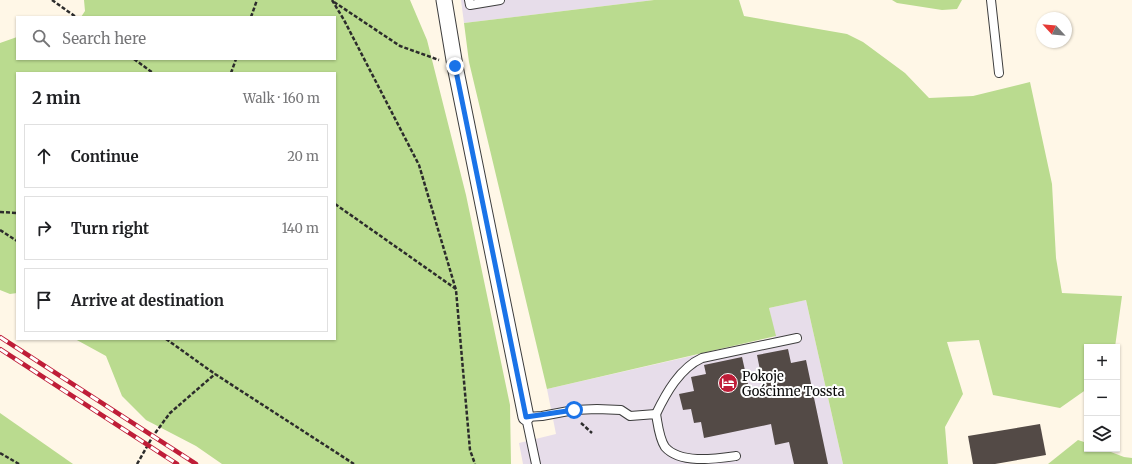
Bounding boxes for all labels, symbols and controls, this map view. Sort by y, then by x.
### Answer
north arrow [1036,12,1072,48]
search box [16,16,336,60]
icon: search [30,27,52,49]
text: Search here [62,29,146,48]
route end [446,57,464,75]
text: 2 min [32,87,80,109]
text: Walk · 160 m [243,90,320,107]
icon: ahead [33,145,55,167]
text: Continue [71,147,139,166]
text: 20 m [287,148,319,165]
icon: right [33,217,55,239]
text: Turn right [71,219,149,238]
text: 140 m [282,220,319,237]
icon: arrive [33,289,55,311]
text: Arrive at destination [71,291,224,310]
map controls [1084,344,1120,452]
button: + [1084,344,1120,380]
place label: Pokoje Gościnne Tossta [742,368,845,400]
hotel icon: Pokoje Gościnne Tossta [717,372,739,394]
button: − [1084,380,1120,416]
route start [565,401,583,419]
button: layers [1084,416,1120,452]

